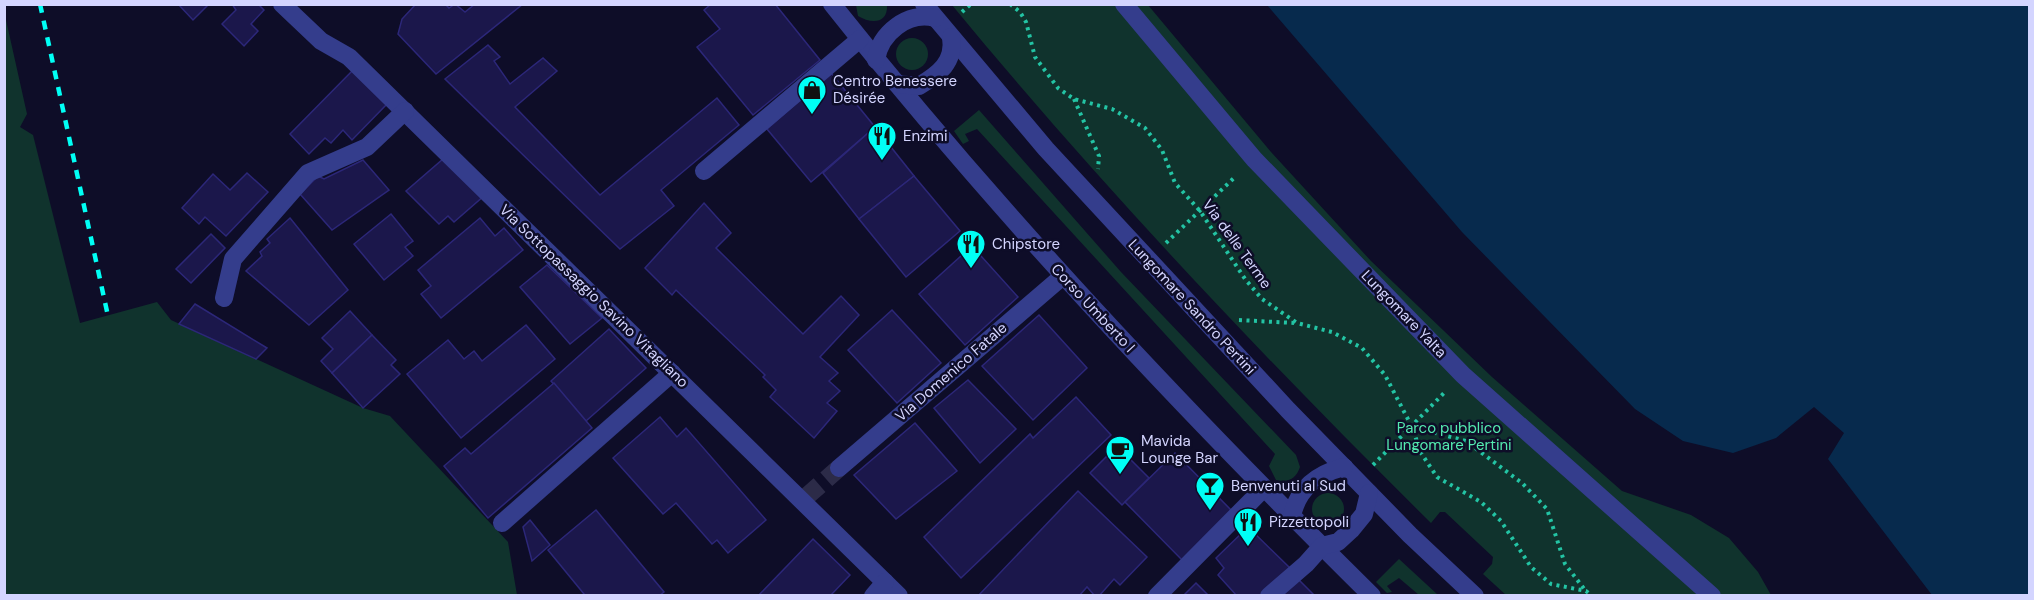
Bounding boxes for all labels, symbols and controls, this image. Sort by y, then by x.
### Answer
place label: Centro Benessere Désirée [833,71,957,108]
shop icon: Centro Benessere Désirée [796,74,828,116]
restaurant icon: Enzimi [866,120,898,162]
place label: Enzimi [903,126,948,146]
street label: Via delle Terme [1198,195,1276,293]
street label: Via Sottopassaggio Savino Vitagliano [495,200,693,392]
restaurant icon: Chipstore [955,228,987,270]
place label: Chipstore [992,234,1060,254]
street label: Lungomare Sandro Pertini [1124,235,1260,379]
street label: Corso Umberto I [1047,259,1139,357]
street label: Lungomare Yalta [1357,266,1451,362]
street label: Via Domenico Fatale [891,318,1011,426]
park label: Parco pubblico Lungomare Pertini [1386,418,1512,455]
place label: Mavida Lounge Bar [1141,431,1218,468]
cafe icon: Mavida Lounge Bar [1104,434,1136,476]
bar icon: Benvenuti al Sud [1194,470,1226,512]
place label: Benvenuti al Sud [1231,476,1346,496]
restaurant icon: Pizzettopoli [1232,506,1264,548]
place label: Pizzettopoli [1269,512,1349,532]

